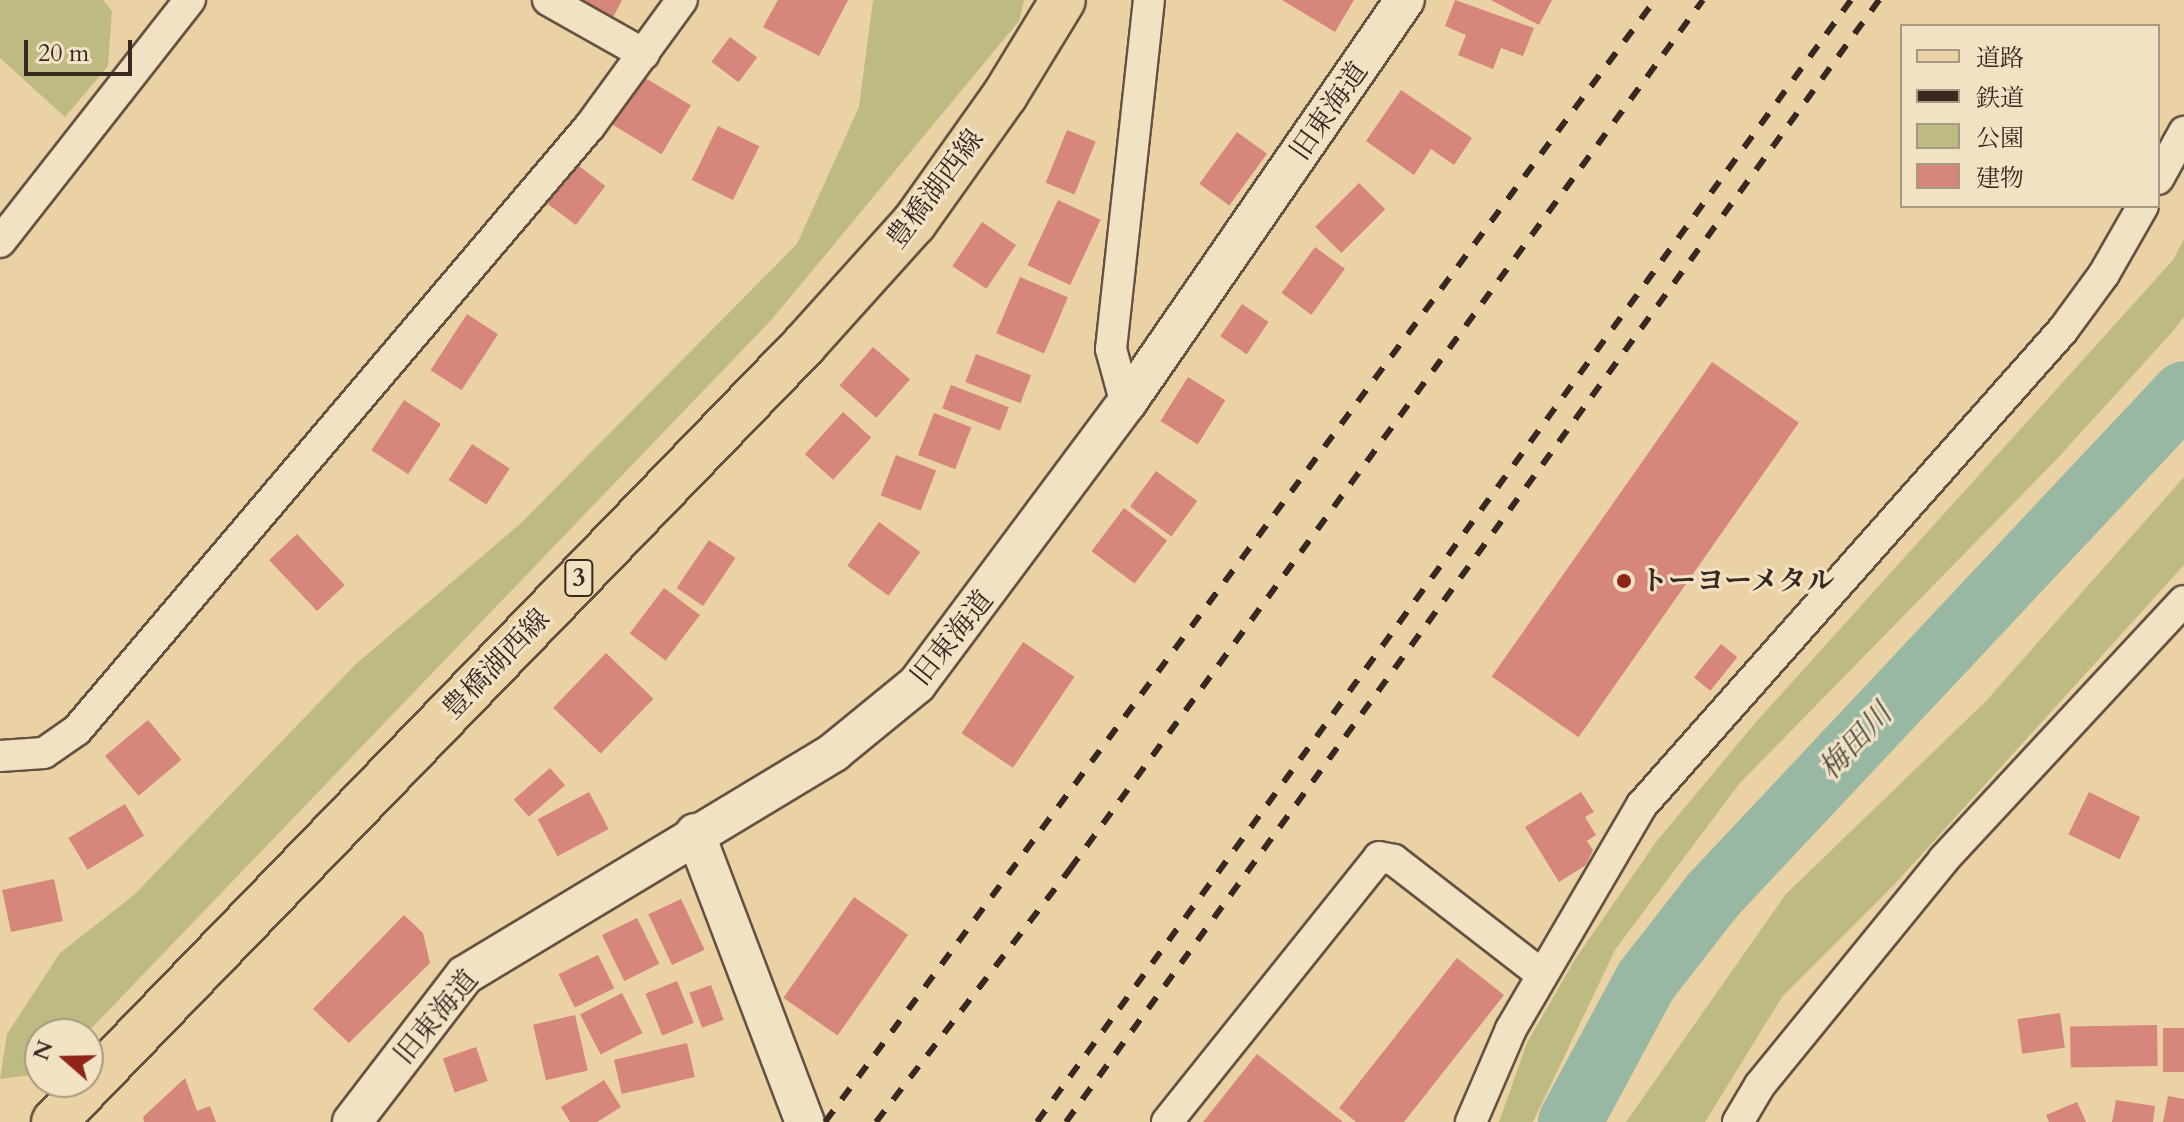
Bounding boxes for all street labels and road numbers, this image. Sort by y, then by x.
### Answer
street label: 旧東海道 [1283,55,1375,167]
street label: 豊橋湖西線 [879,123,991,255]
road number: 3 [563,556,595,600]
street label: 旧東海道 [904,584,1000,692]
street label: 豊橋湖西線 [435,602,557,726]
street label: 旧東海道 [387,963,485,1071]

